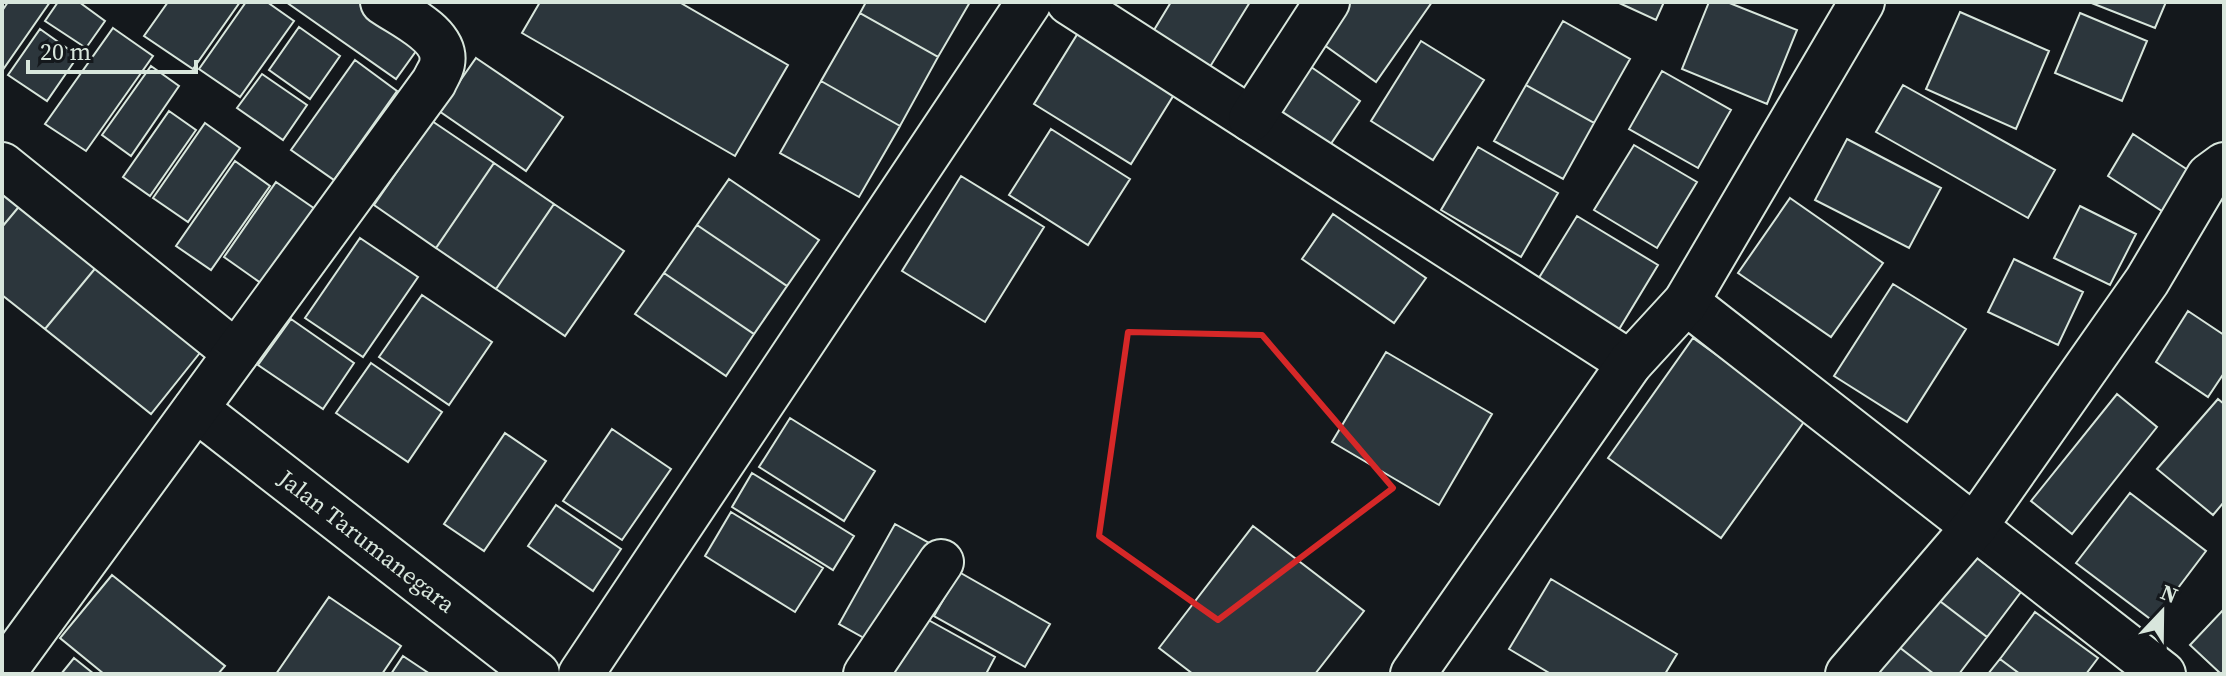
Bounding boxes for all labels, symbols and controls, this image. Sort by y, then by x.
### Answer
scale bar [28,24,196,74]
text: 20 m [40,35,91,68]
street label: Jalan Tarumanegara [271,461,463,621]
north arrow [2122,572,2202,652]
text: N [2156,577,2183,610]

